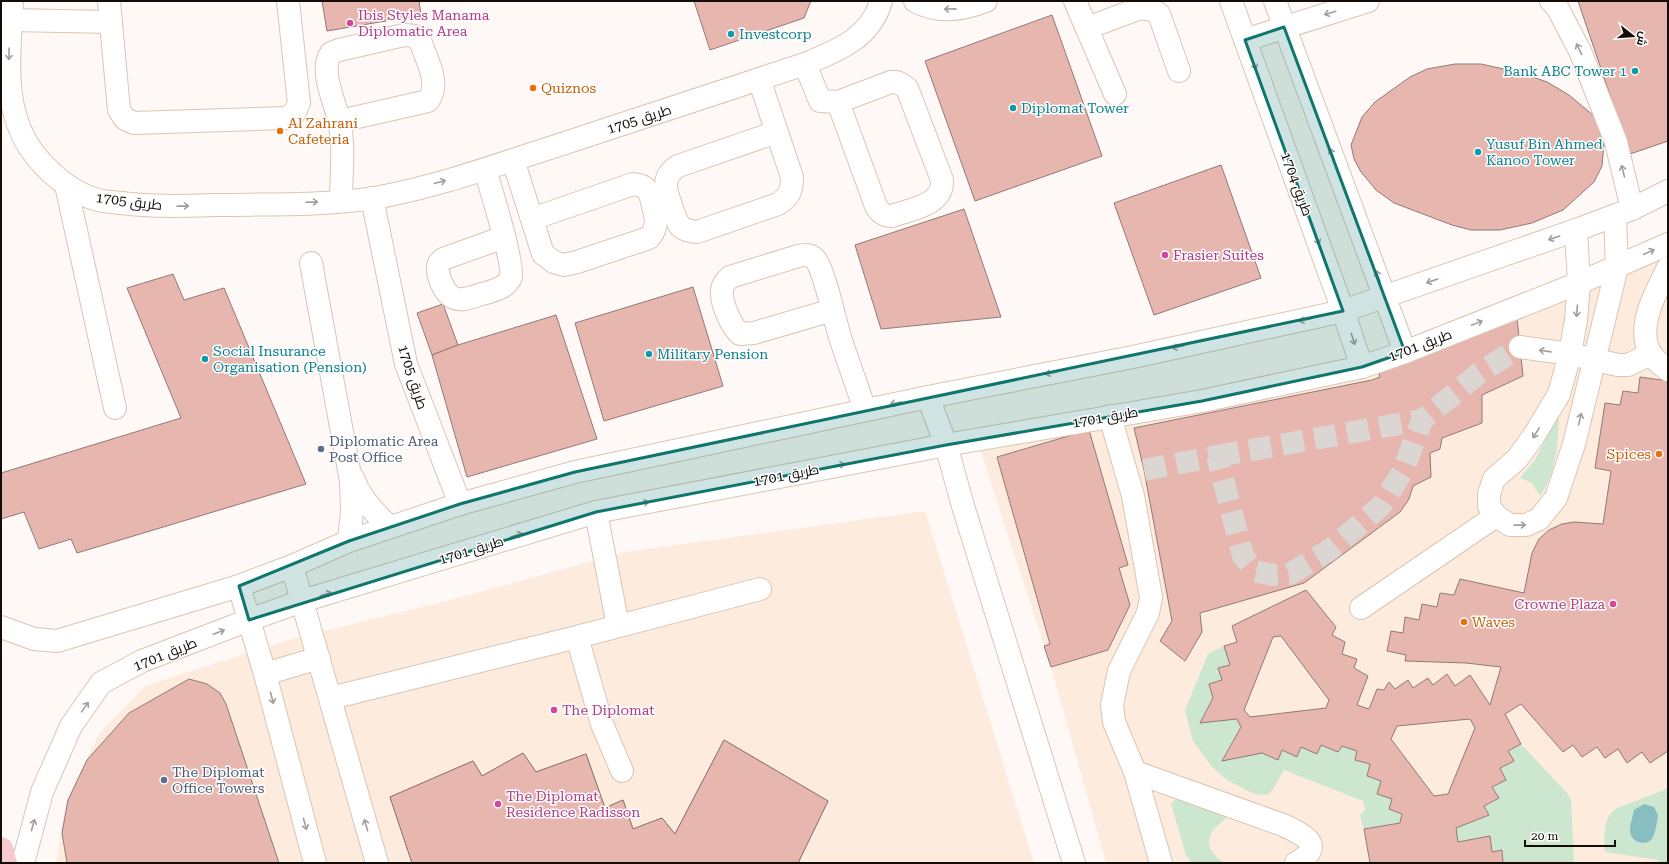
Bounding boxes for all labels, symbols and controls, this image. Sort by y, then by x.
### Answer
one-way arrow [944,6,957,13]
place label: Ibis Styles Manama Diplomatic Area [358,7,490,39]
one-way arrow [1324,10,1337,17]
north arrow [1613,16,1653,56]
marker: Ibis Styles Manama Diplomatic Area [345,18,355,28]
place label: Investcorp [739,26,812,42]
marker: Investcorp [726,29,736,39]
text: ش [1634,30,1650,47]
one-way arrow [1575,43,1582,55]
one-way arrow [6,47,13,60]
one-way arrow [1250,58,1258,70]
place label: Bank ABC Tower 1 [1503,63,1627,79]
marker: Bank ABC Tower 1 [1630,66,1640,76]
place label: Quiznos [541,80,597,96]
marker: Quiznos [528,83,538,93]
place label: Diplomat Tower [1021,100,1129,116]
street label: طريق 1705 [605,101,674,138]
marker: Diplomat Tower [1008,103,1018,113]
place label: Al Zahrani Cafeteria [288,115,359,147]
marker: Al Zahrani Cafeteria [275,126,285,136]
place label: Yusuf Bin Ahmed Kanoo Tower [1486,136,1603,168]
marker: Yusuf Bin Ahmed Kanoo Tower [1473,147,1483,157]
one-way arrow [1327,149,1335,161]
street label: طريق 1704 [1277,150,1316,219]
one-way arrow [1619,164,1626,177]
one-way arrow [434,178,447,185]
street label: طريق 1705 [95,189,163,214]
one-way arrow [305,198,318,206]
one-way arrow [176,202,189,209]
one-way arrow [1314,232,1321,245]
one-way arrow [1548,235,1561,242]
place label: Frasier Suites [1173,247,1264,263]
one-way arrow [1642,248,1654,255]
marker: Frasier Suites [1160,250,1170,260]
one-way arrow [1373,270,1381,282]
one-way arrow [1425,278,1438,285]
one-way arrow [1573,304,1580,317]
one-way arrow [1299,316,1312,324]
one-way arrow [1470,319,1482,327]
street label: طريق 1701 [1386,326,1454,365]
one-way arrow [1349,333,1357,345]
place label: Social Insurance Organisation (Pension) [213,343,367,375]
street label: طريق 1705 [394,343,431,412]
one-way arrow [1172,344,1185,352]
place label: Military Pension [657,346,768,362]
one-way arrow [1539,347,1552,355]
marker: Military Pension [644,349,654,359]
marker: Social Insurance Organisation (Pension) [200,354,210,364]
one-way arrow [1045,369,1058,377]
one-way arrow [890,400,903,408]
street label: طريق 1701 [1071,403,1140,432]
one-way arrow [1576,413,1584,426]
one-way arrow [1532,427,1540,438]
place label: Diplomatic Area Post Office [329,433,439,465]
marker: Diplomatic Area Post Office [316,444,326,454]
place label: Spices [1606,446,1651,462]
marker: Spices [1654,449,1664,459]
street label: طريق 1701 [752,461,821,490]
one-way arrow [833,461,846,469]
one-way arrow [636,498,649,506]
one-way arrow [1513,521,1526,529]
one-way arrow [511,531,523,539]
street label: طريق 1701 [437,533,506,568]
one-way arrow [319,590,332,597]
place label: Crowne Plaza [1514,596,1605,612]
marker: Crowne Plaza [1608,599,1618,609]
place label: Waves [1472,614,1515,630]
marker: Waves [1459,617,1469,627]
one-way arrow [213,627,225,635]
street label: طريق 1701 [131,634,199,675]
one-way arrow [268,691,276,704]
one-way arrow [81,702,89,713]
place label: The Diplomat [562,702,654,718]
marker: The Diplomat [549,705,559,715]
place label: The Diplomat Office Towers [172,764,265,796]
marker: The Diplomat Office Towers [159,775,169,785]
place label: The Diplomat Residence Radisson [506,788,640,820]
marker: The Diplomat Residence Radisson [493,799,503,809]
one-way arrow [301,817,309,830]
one-way arrow [30,819,38,832]
one-way arrow [362,819,369,832]
scale bar [1525,822,1615,848]
text: 20 m [1531,829,1558,843]

